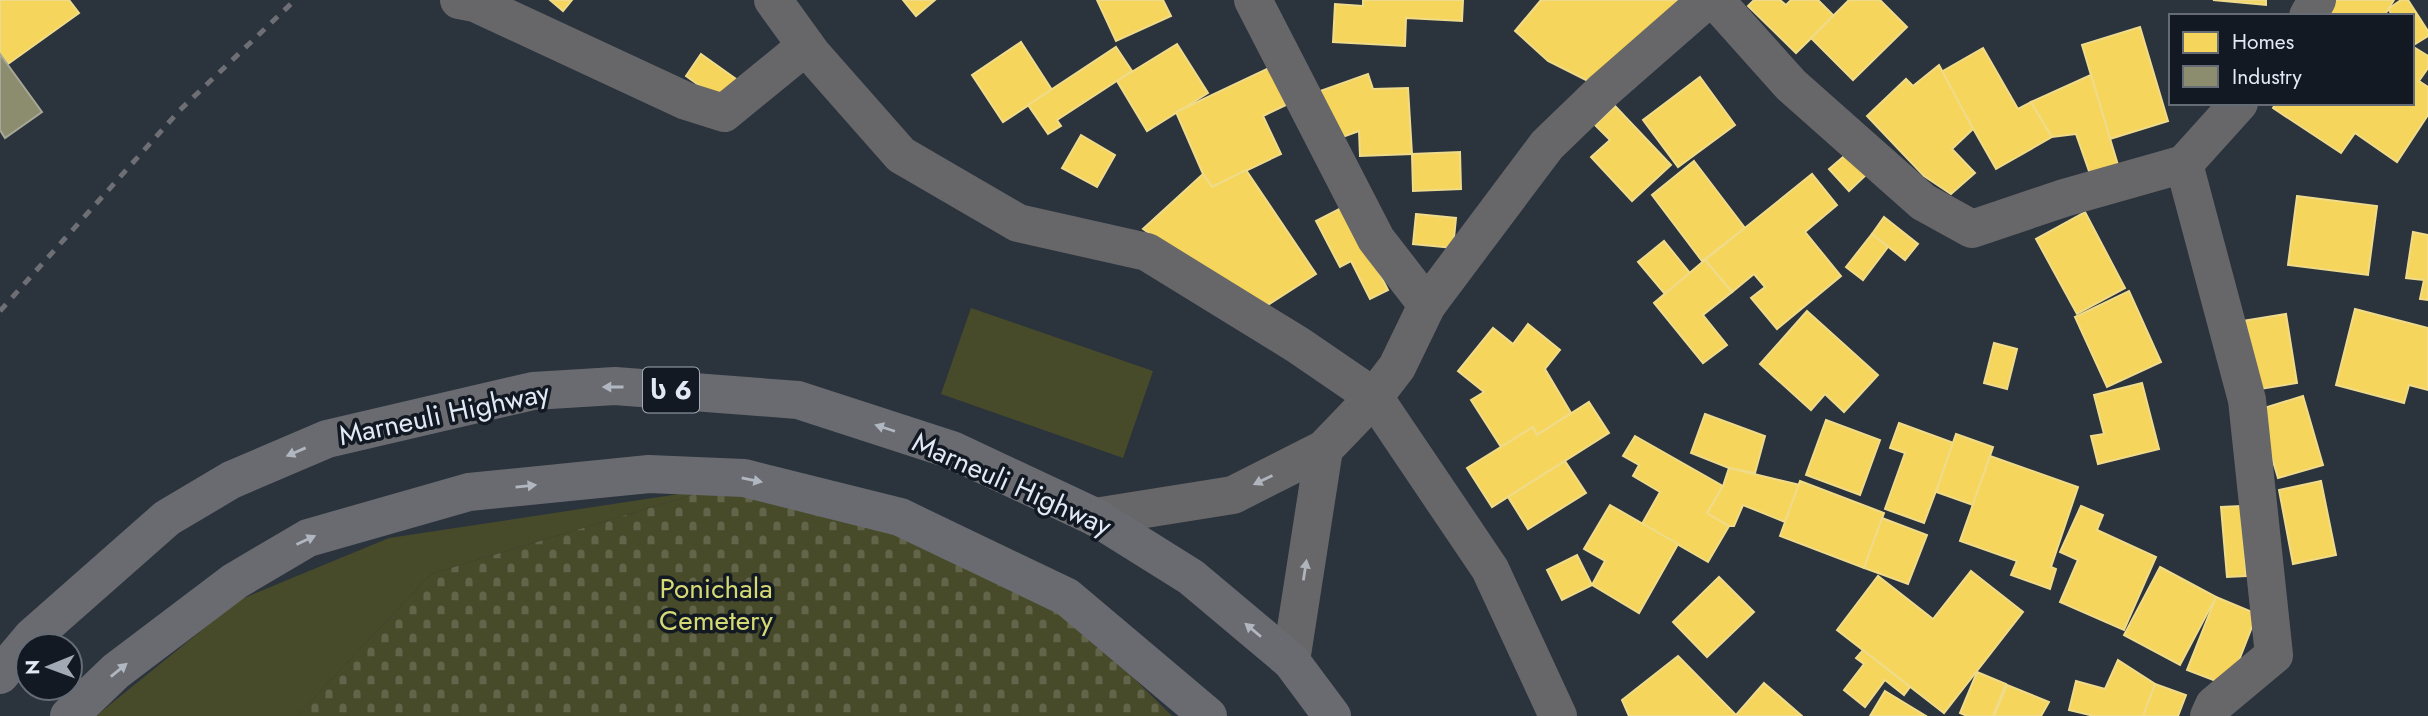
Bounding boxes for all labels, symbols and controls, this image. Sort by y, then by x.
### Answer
legend [2169,14,2414,105]
text: Homes [2232,27,2294,57]
text: Industry [2232,62,2303,92]
road number: ს 6 [643,368,699,412]
street label: Marneuli Highway [335,372,554,456]
one-way arrow [602,381,624,392]
street label: Marneuli Highway [906,422,1119,547]
one-way arrow [874,423,895,433]
one-way arrow [285,447,306,458]
one-way arrow [1253,474,1273,485]
one-way arrow [741,475,763,486]
one-way arrow [515,480,537,491]
one-way arrow [296,535,316,546]
one-way arrow [1300,558,1311,580]
park label: Ponichala Cemetery [659,568,774,641]
one-way arrow [1245,623,1262,638]
north arrow [14,632,84,702]
text: N [19,660,46,675]
one-way arrow [110,662,128,677]

